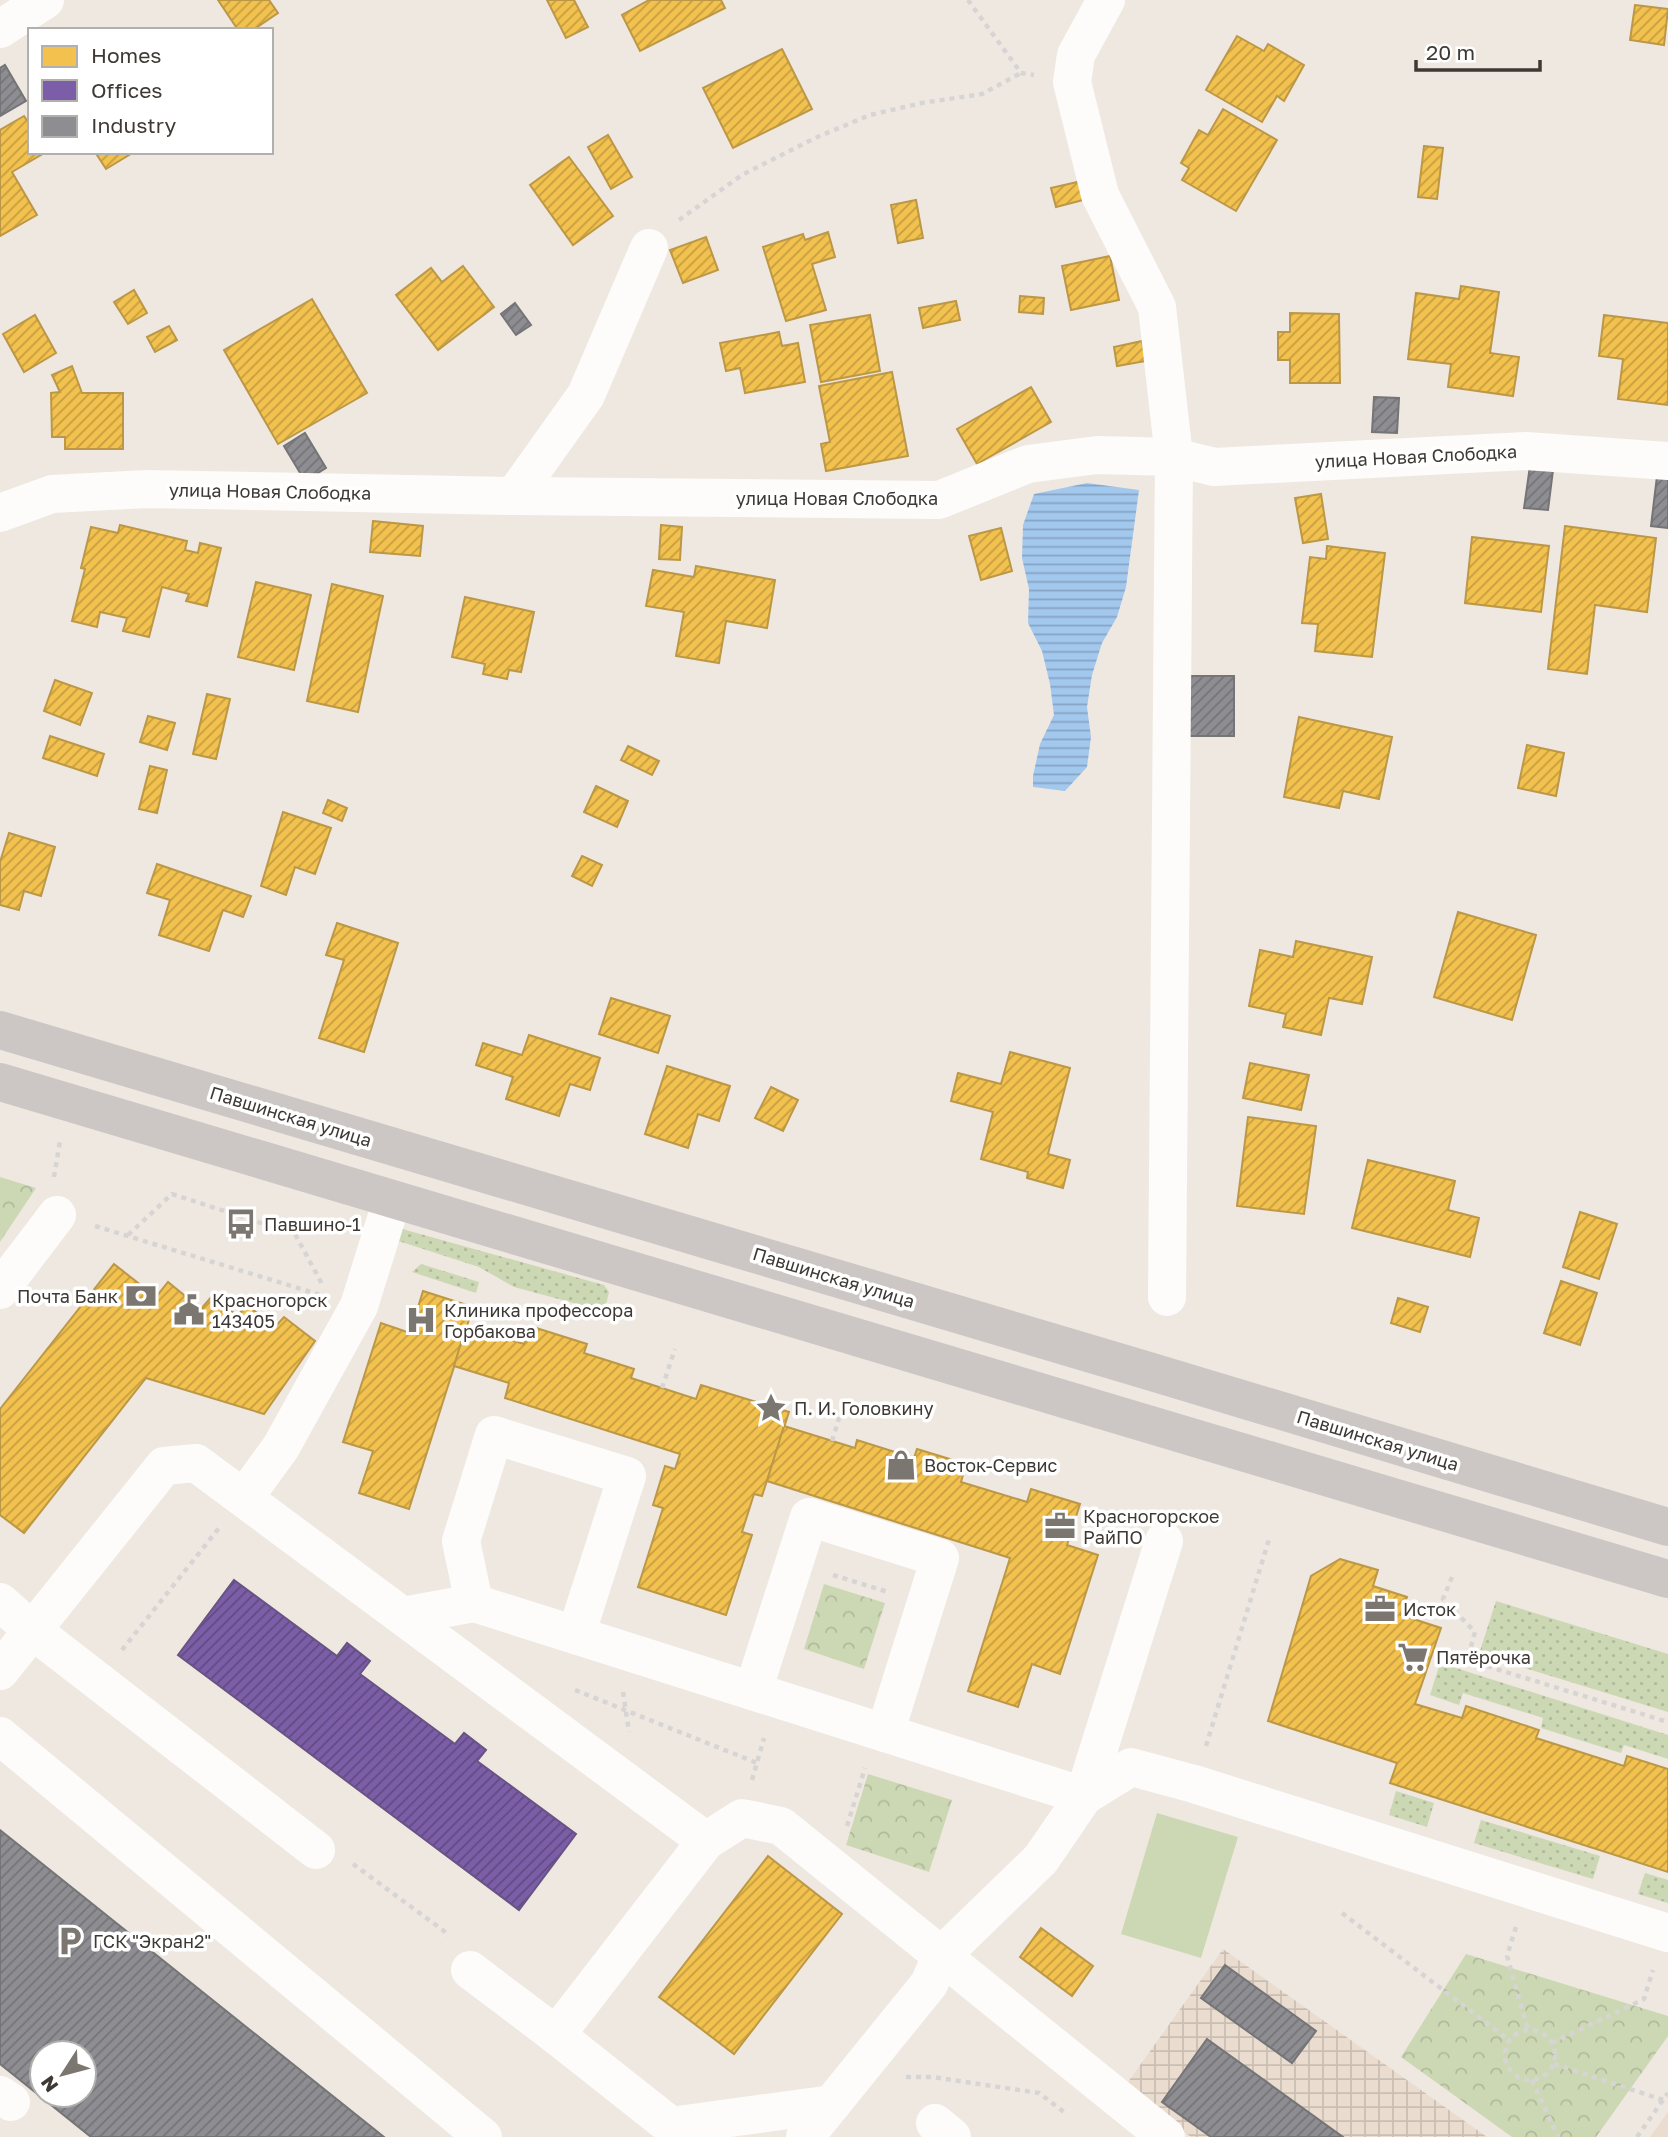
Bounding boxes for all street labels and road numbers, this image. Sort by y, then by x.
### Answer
street label: улица Новая Слободка [1314,440,1518,472]
street label: улица Новая Слободка [169,478,371,504]
street label: улица Новая Слободка [736,487,938,509]
street label: Павшинская улица [207,1081,375,1151]
street label: Павшинская улица [750,1242,918,1312]
street label: Павшинская улица [1294,1405,1462,1475]

